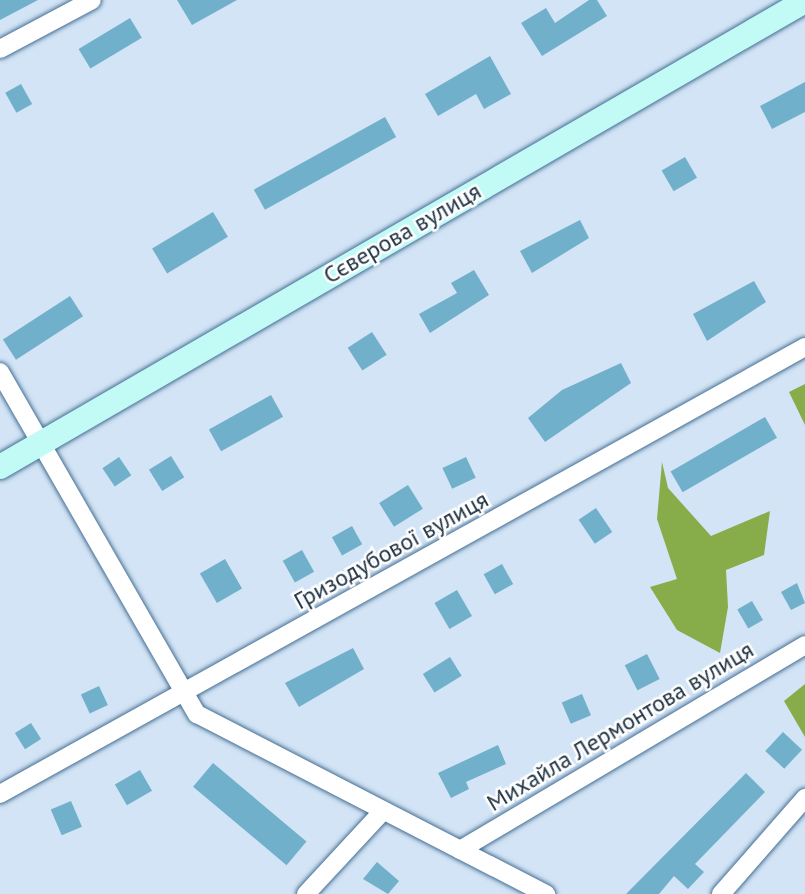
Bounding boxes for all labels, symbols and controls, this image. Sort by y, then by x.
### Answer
street label: Сєверова вулиця [318,176,486,290]
street label: Гризодубової вулиця [289,485,493,615]
street label: Михайла Лермонтова вулиця [481,635,759,817]

